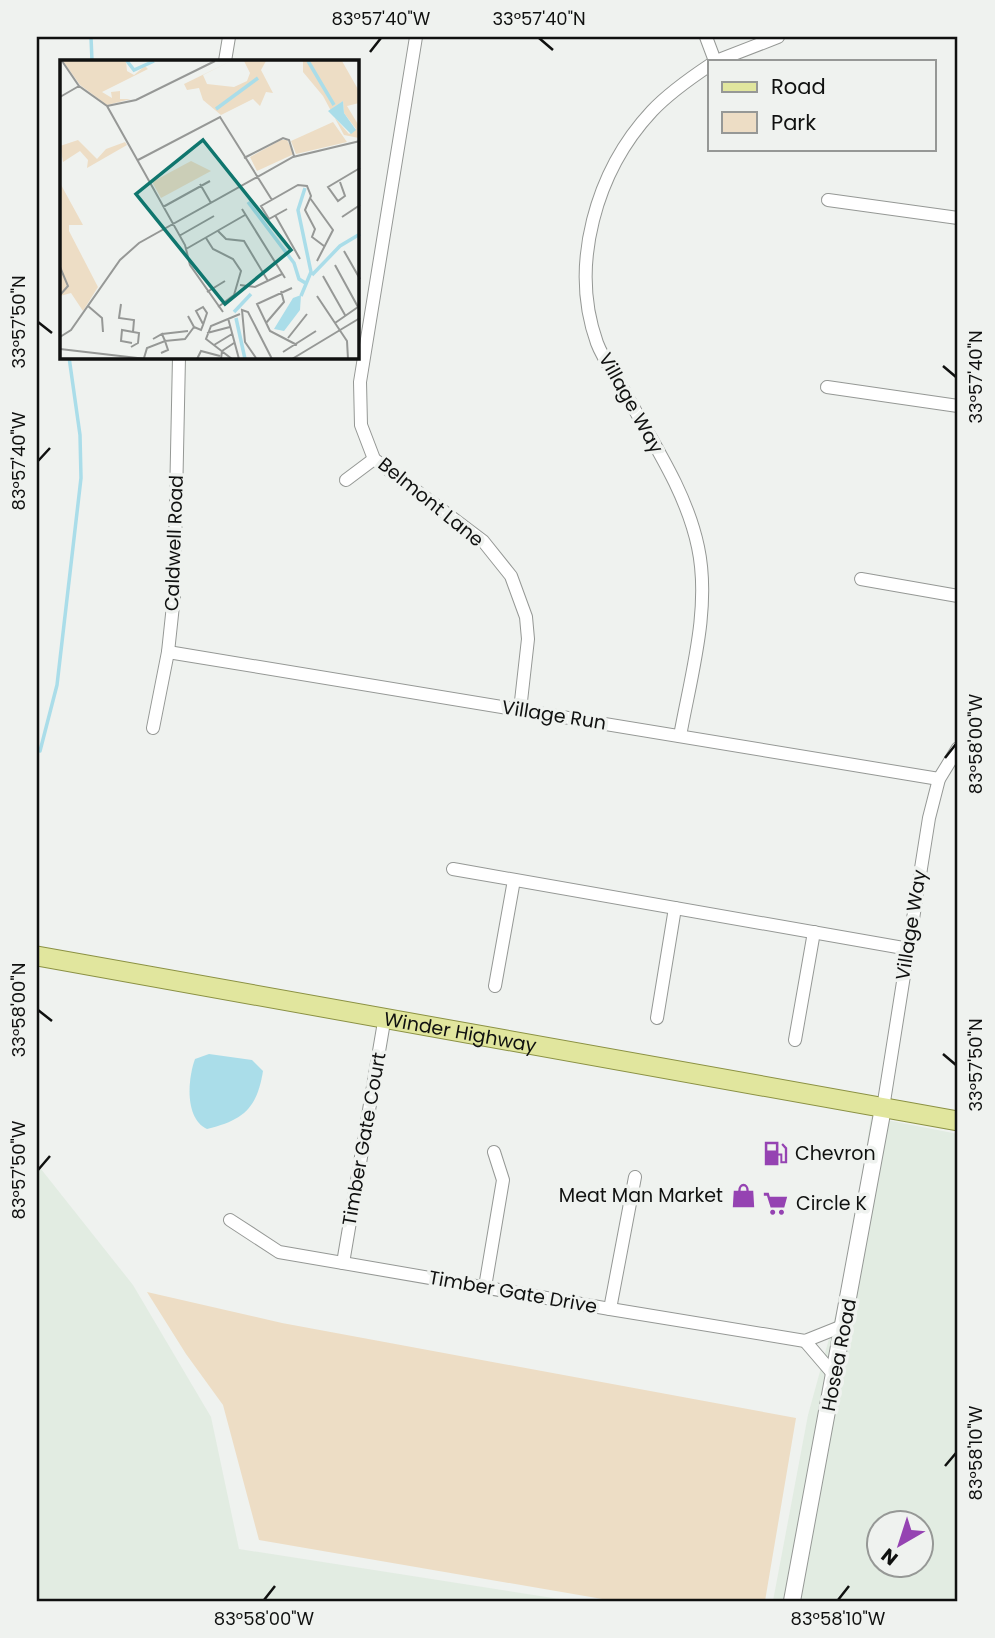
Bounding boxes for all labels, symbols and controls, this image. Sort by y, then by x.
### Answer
text: 83°57'40"W [332,6,431,31]
text: 33°57'40"N [492,6,586,31]
inset map [60,60,359,359]
legend [708,60,936,150]
text: Road [771,72,826,101]
text: Park [771,108,816,137]
text: 33°57'50"N [6,275,31,369]
text: 33°57'40"N [963,330,988,424]
street label: Village Way [592,348,670,459]
text: 83°57'40"W [6,411,31,510]
street label: Belmont Lane [372,451,490,553]
street label: Caldwell Road [158,474,190,612]
street label: Village Run [500,693,608,737]
text: 83°58'00"W [963,693,988,794]
street label: Village Way [889,868,933,982]
text: 33°58'00"N [6,963,31,1057]
street label: Winder Highway [382,1005,539,1059]
text: 33°57'50"N [963,1018,988,1112]
street label: Timber Gate Court [335,1050,393,1228]
text: 83°57'50"W [6,1120,31,1219]
fuel station icon: Chevron [761,1139,789,1167]
place label: Chevron [795,1140,876,1167]
shop icon: Meat Man Market [729,1181,757,1209]
place label: Meat Man Market [559,1182,723,1209]
supermarket icon: Circle K [762,1189,790,1217]
place label: Circle K [796,1190,867,1217]
street label: Timber Gate Drive [427,1264,599,1320]
street label: Hosea Road [815,1296,863,1414]
text: 83°58'10"W [963,1405,988,1500]
north arrow [866,1508,936,1578]
text: N [876,1542,904,1572]
text: 83°58'00"W [214,1606,315,1631]
text: 83°58'10"W [791,1606,886,1631]

